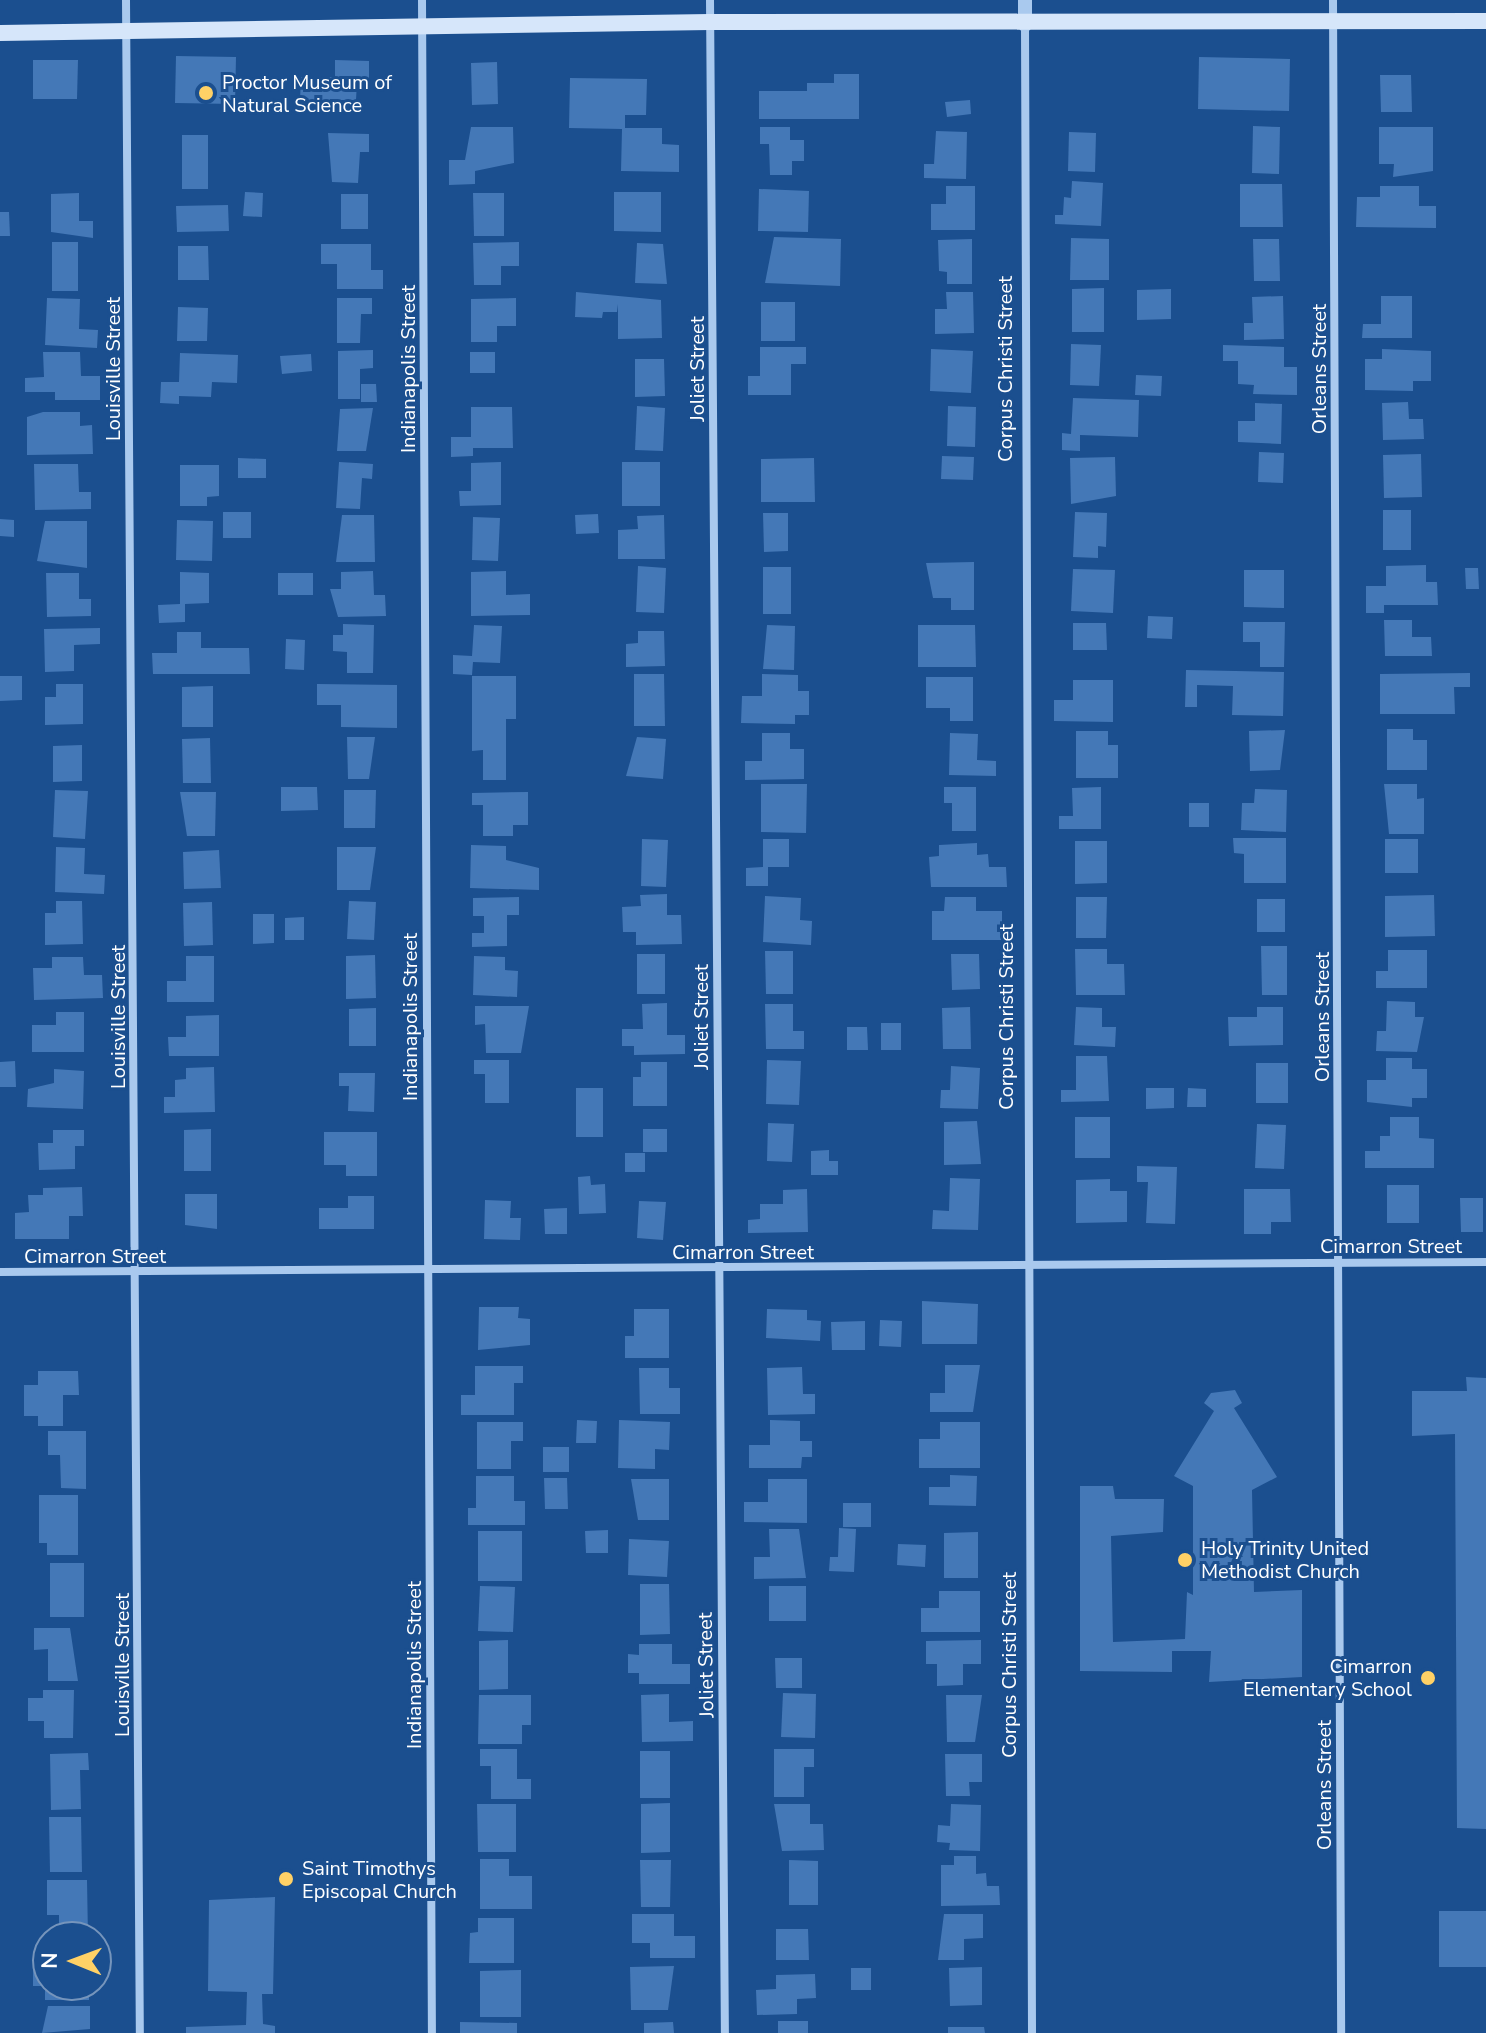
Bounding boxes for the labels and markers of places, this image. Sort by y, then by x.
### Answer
place label: Proctor Museum of Natural Science [222,70,392,117]
marker: Proctor Museum of Natural Science [197,84,215,102]
place label: Holy Trinity United Methodist Church [1201,1536,1369,1583]
marker: Holy Trinity United Methodist Church [1176,1551,1194,1569]
place label: Cimarron Elementary School [1243,1654,1412,1701]
marker: Cimarron Elementary School [1419,1669,1437,1687]
place label: Saint Timothys Episcopal Church [302,1856,457,1903]
marker: Saint Timothys Episcopal Church [277,1870,295,1888]

